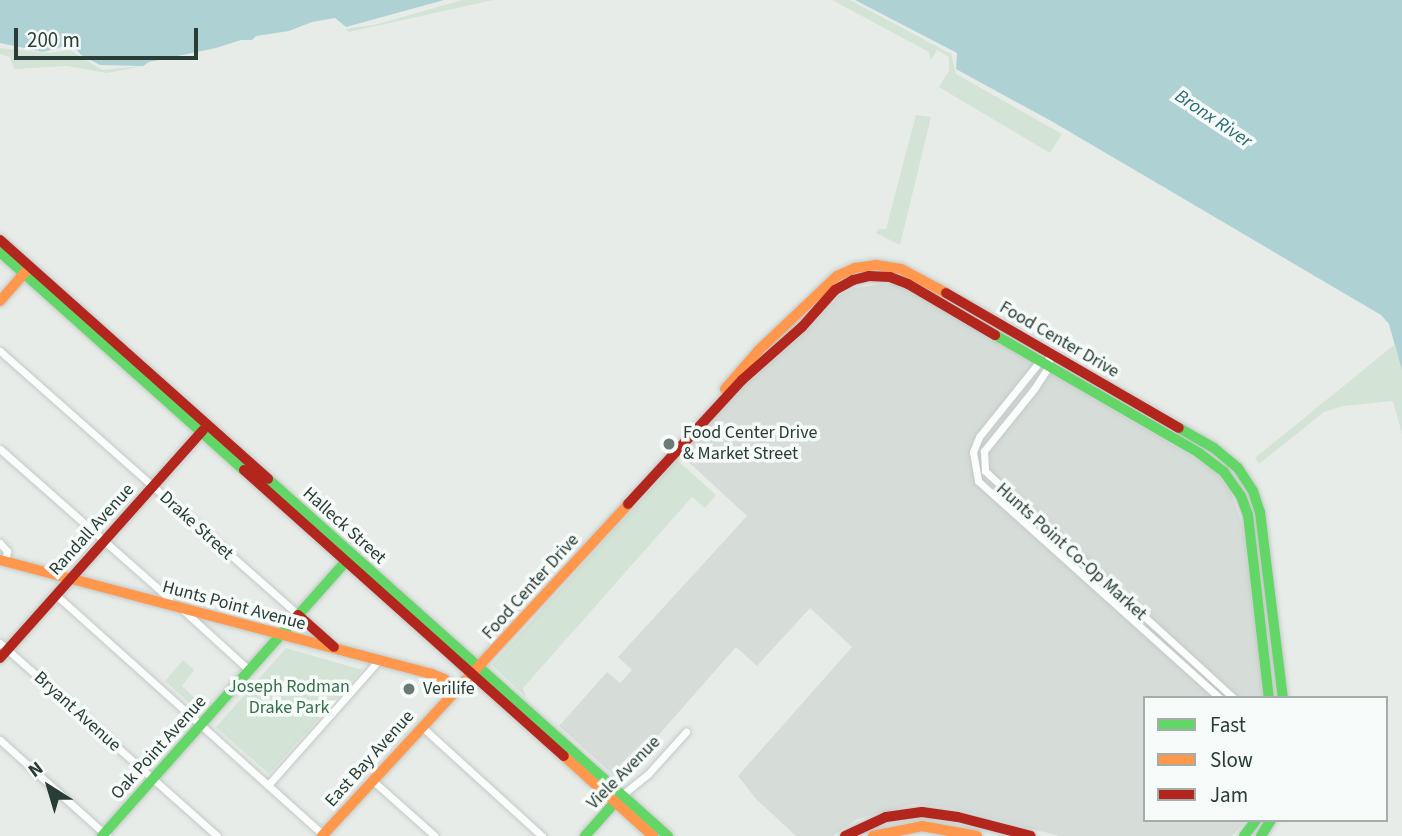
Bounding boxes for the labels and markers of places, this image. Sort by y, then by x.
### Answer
place label: Food Center Drive & Market Street [683,423,817,466]
marker: Food Center Drive & Market Street [661,436,677,452]
place label: Verilife [423,678,475,700]
marker: Verilife [401,681,417,697]

